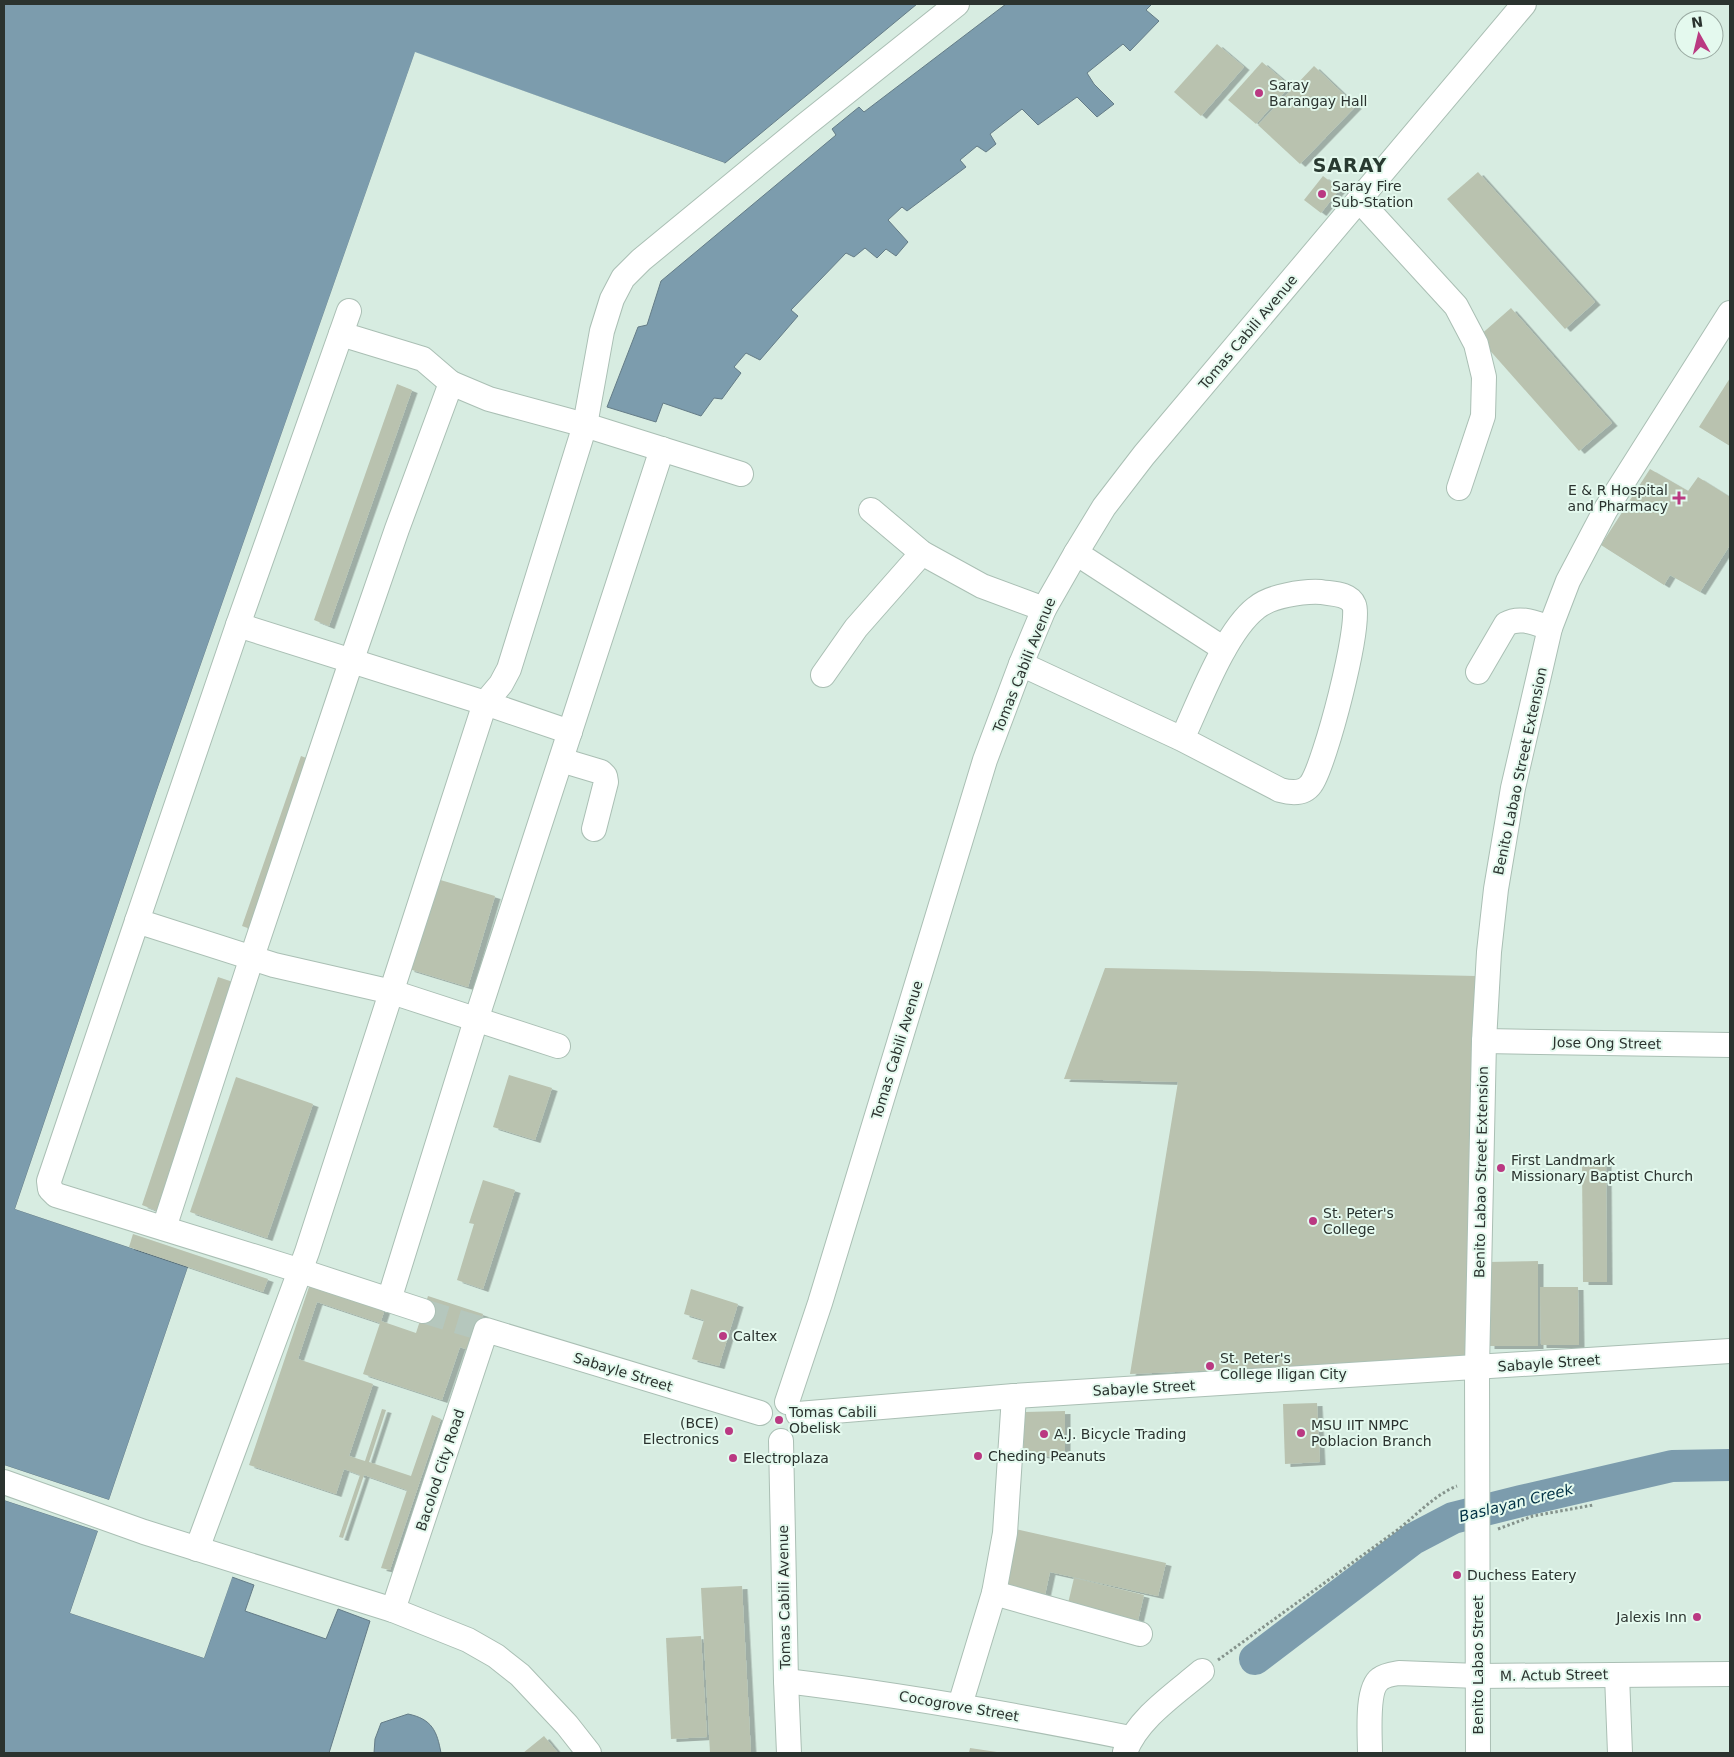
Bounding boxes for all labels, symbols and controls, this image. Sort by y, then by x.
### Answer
north arrow [1674,10,1724,60]
text: N [1690,13,1704,31]
place label: Saray Barangay Hall [1269,77,1367,109]
marker: Saray Barangay Hall [1253,87,1265,99]
district label: SARAY [1313,154,1387,176]
place label: Saray Fire Sub-Station [1332,178,1413,210]
marker: Saray Fire Sub-Station [1316,188,1328,200]
street label: Tomas Cabili Avenue [1195,272,1300,393]
place label: E & R Hospital and Pharmacy [1568,482,1668,514]
marker: E & R Hospital and Pharmacy [1672,491,1686,505]
street label: Tomas Cabili Avenue [989,595,1058,736]
street label: Benito Labao Street Extension [1490,666,1550,876]
street label: Tomas Cabili Avenue [868,979,926,1122]
street label: Jose Ong Street [1551,1034,1662,1052]
street label: Benito Labao Street Extension [1471,1066,1491,1278]
place label: First Landmark Missionary Baptist Church [1511,1152,1693,1184]
marker: First Landmark Missionary Baptist Church [1495,1162,1507,1174]
place label: St. Peter's College [1323,1205,1394,1237]
marker: St. Peter's College [1307,1215,1319,1227]
place label: Caltex [733,1328,777,1344]
marker: Caltex [717,1330,729,1342]
street label: Sabayle Street [572,1349,675,1395]
place label: St. Peter's College Iligan City [1220,1350,1347,1382]
street label: Sabayle Street [1497,1351,1601,1375]
marker: St. Peter's College Iligan City [1204,1360,1216,1372]
street label: Sabayle Street [1092,1377,1196,1399]
place label: Tomas Cabili Obelisk [788,1404,877,1436]
street label: Bacolod City Road [413,1407,467,1533]
marker: Tomas Cabili Obelisk [773,1414,785,1426]
place label: (BCE) Electronics [643,1415,719,1447]
place label: MSU IIT NMPC Poblacion Branch [1311,1417,1432,1449]
marker: (BCE) Electronics [723,1425,735,1437]
place label: A.J. Bicycle Trading [1054,1426,1186,1442]
marker: MSU IIT NMPC Poblacion Branch [1295,1427,1307,1439]
marker: A.J. Bicycle Trading [1038,1428,1050,1440]
place label: Cheding Peanuts [988,1448,1106,1464]
place label: Electroplaza [743,1450,829,1466]
marker: Cheding Peanuts [972,1450,984,1462]
marker: Electroplaza [727,1452,739,1464]
water label: Baslayan Creek [1457,1480,1576,1526]
street label: Tomas Cabili Avenue [775,1525,793,1670]
place label: Duchess Eatery [1467,1567,1576,1583]
marker: Duchess Eatery [1451,1569,1463,1581]
street label: Benito Labao Street [1470,1595,1486,1734]
place label: Jalexis Inn [1615,1609,1687,1625]
marker: Jalexis Inn [1691,1611,1703,1623]
street label: M. Actub Street [1500,1666,1609,1684]
street label: Cocogrove Street [898,1688,1021,1725]

